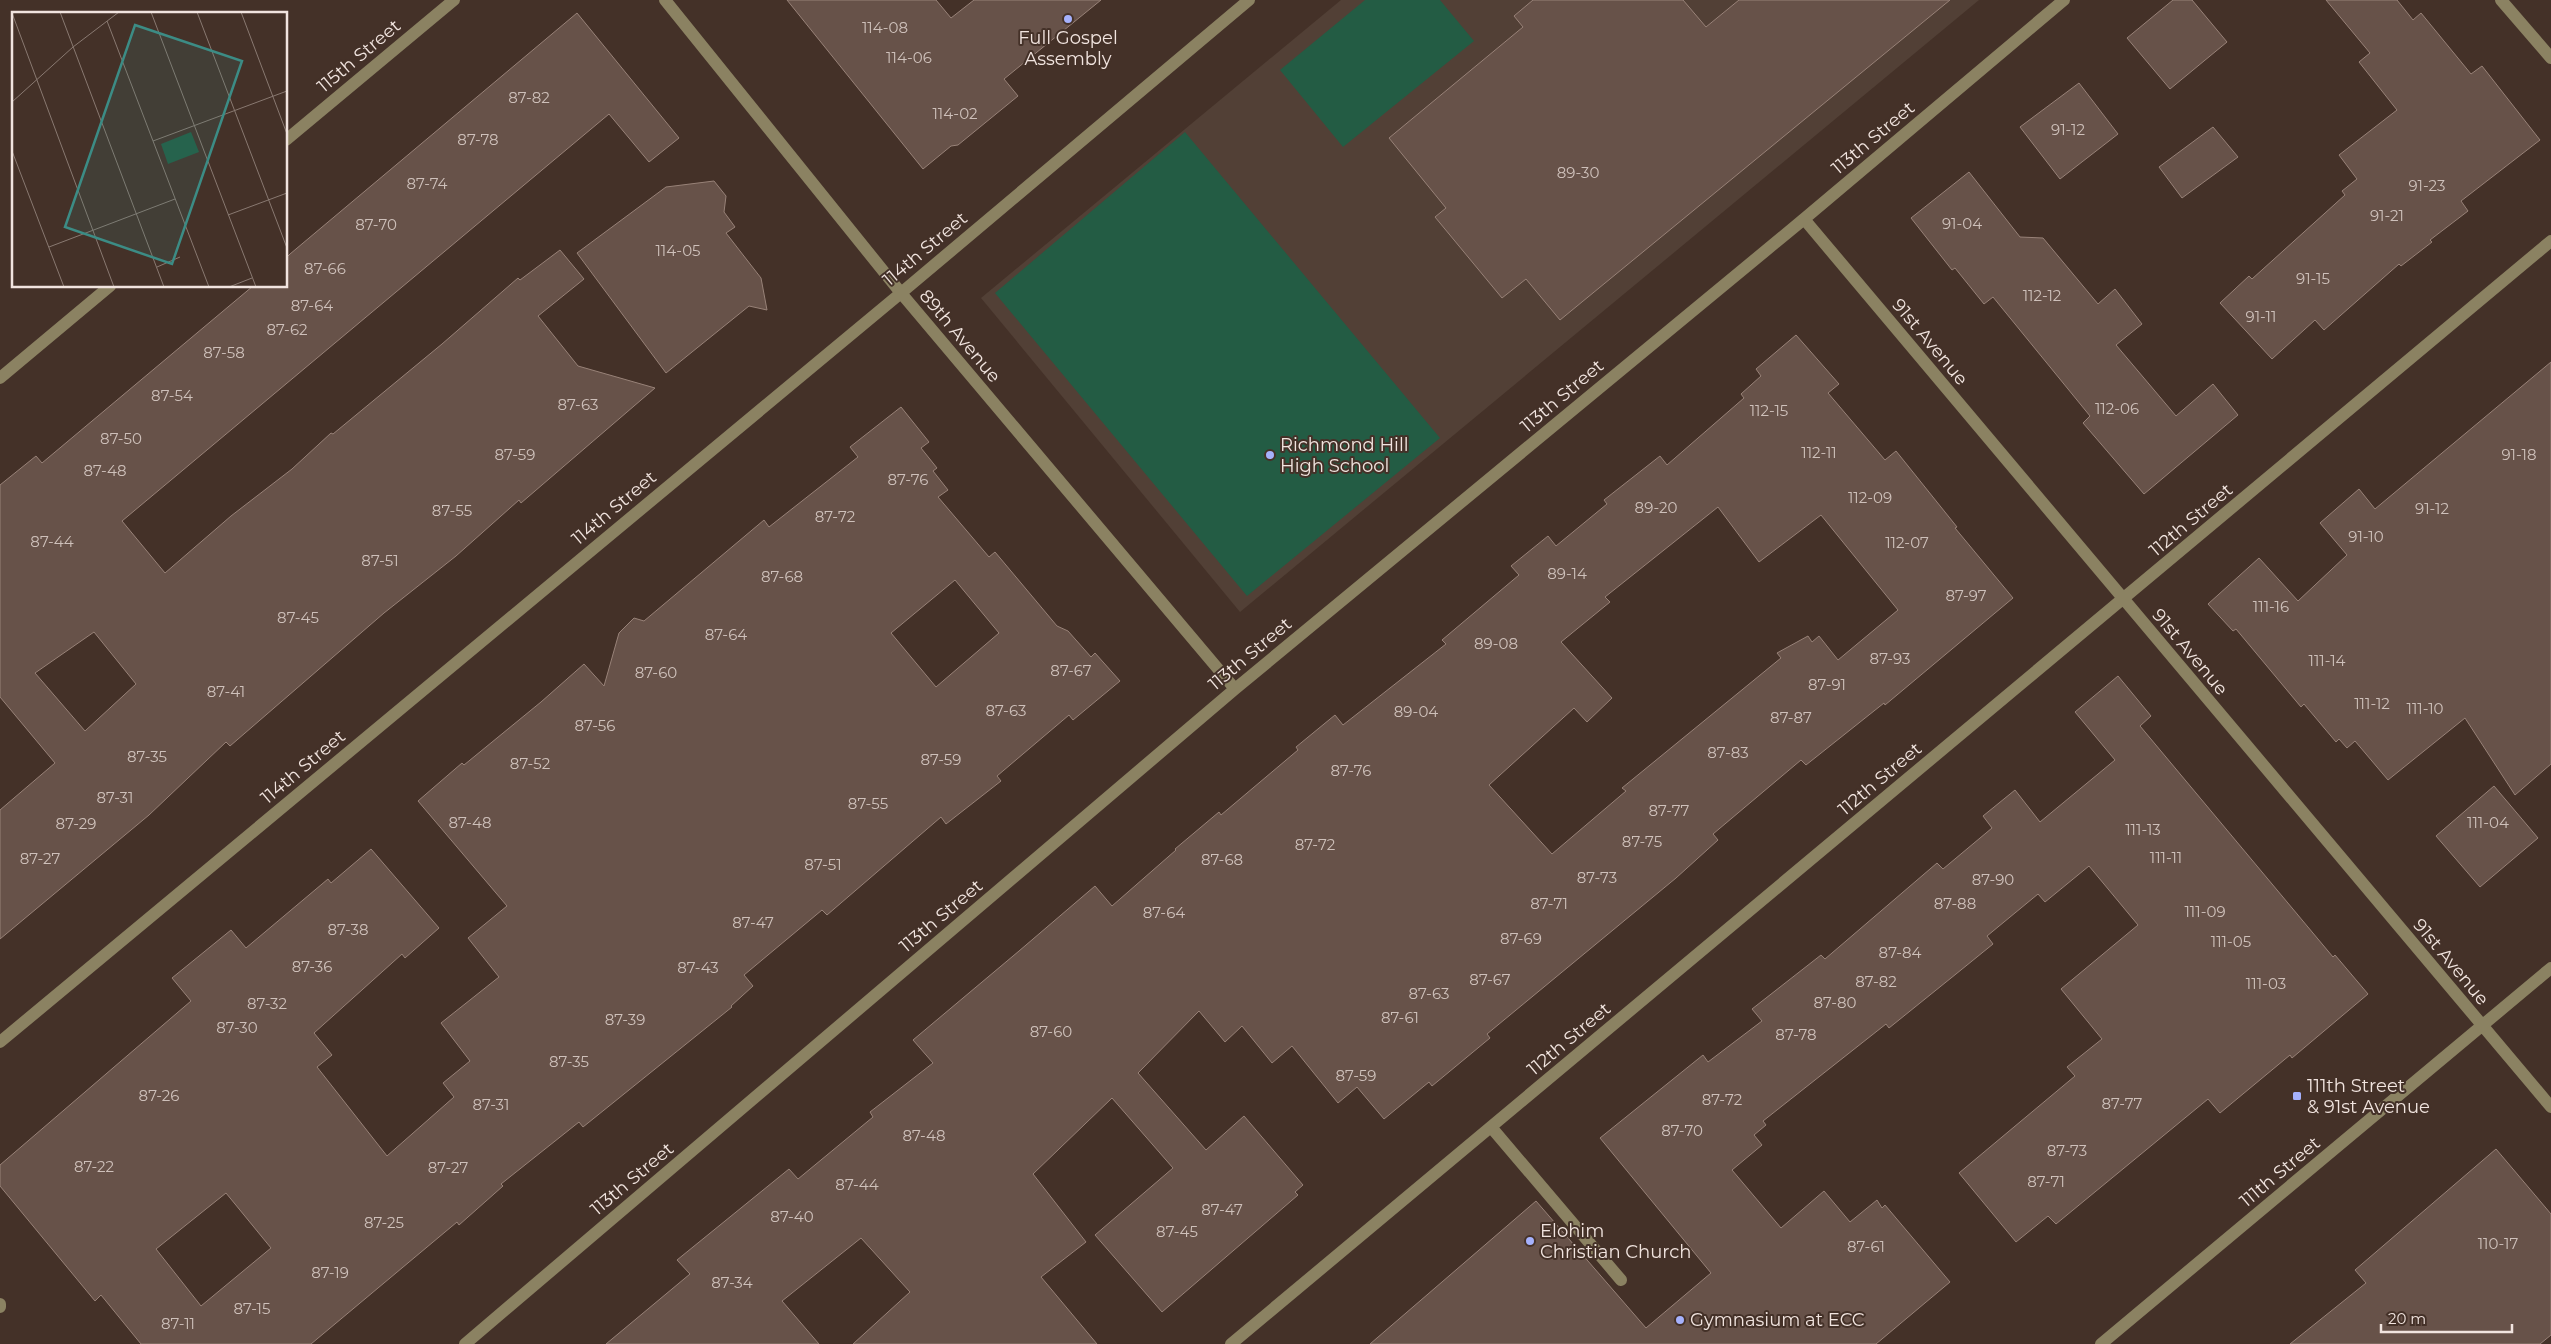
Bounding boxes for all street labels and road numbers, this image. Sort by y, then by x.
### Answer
street label: 115th Street [313,15,405,97]
street label: 113th Street [1827,97,1919,179]
street label: 114th Street [878,207,972,291]
street label: 89th Avenue [915,285,1005,387]
street label: 91st Avenue [1887,294,1973,390]
street label: 113th Street [1516,355,1608,437]
street label: 114th Street [567,466,661,550]
street label: 112th Street [2145,479,2237,561]
street label: 91st Avenue [2147,604,2233,700]
street label: 113th Street [1204,613,1296,695]
street label: 114th Street [256,725,350,809]
street label: 112th Street [1834,738,1926,820]
street label: 113th Street [895,875,987,957]
street label: 91st Avenue [2408,914,2494,1010]
street label: 112th Street [1523,998,1615,1080]
street label: 111th Street [2235,1132,2325,1212]
street label: 113th Street [586,1138,678,1220]

